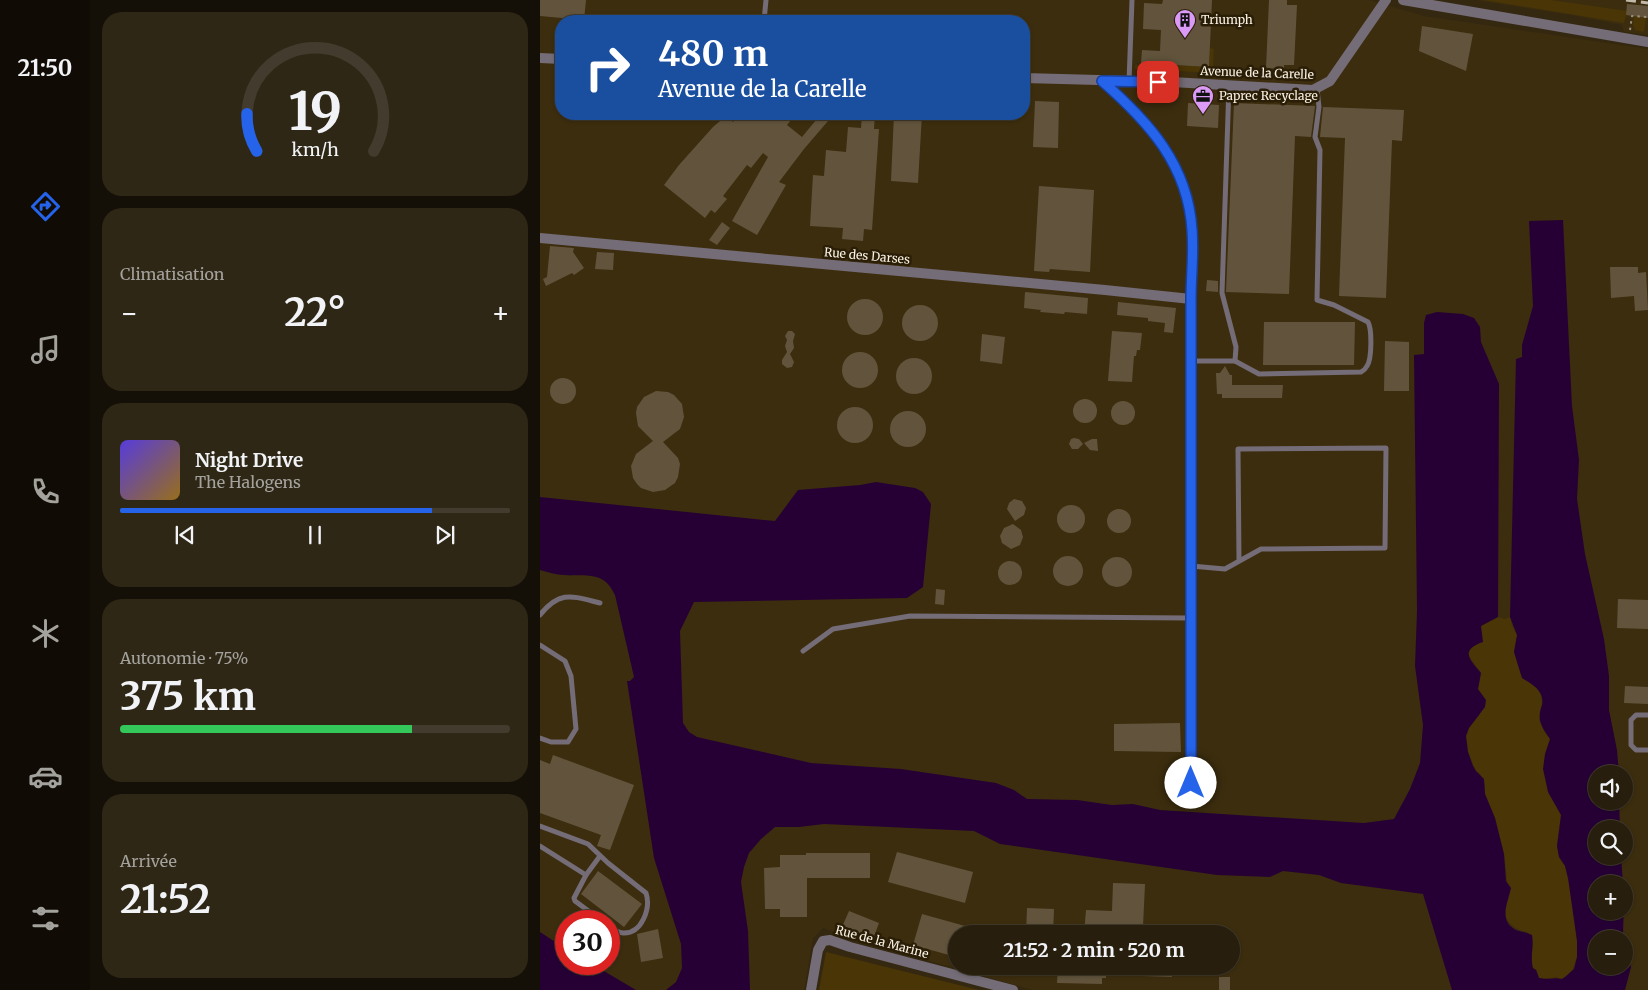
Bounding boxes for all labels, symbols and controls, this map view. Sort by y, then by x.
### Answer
building icon: Triumph [1173,8,1197,39]
place label: Triumph [1201,12,1253,27]
text: 480 m [658,32,768,76]
icon: right [575,35,640,100]
text: 21:50 [18,54,72,82]
pin [1137,61,1179,103]
street label: Avenue de la Carelle [1199,63,1314,82]
icon: arrive [1144,68,1172,96]
text: Avenue de la Carelle [658,75,867,103]
text: 19 [288,79,342,144]
office icon: Paprec Recyclage [1191,84,1215,115]
place label: Paprec Recyclage [1219,88,1318,103]
text: km/h [291,138,339,161]
icon: directions [28,189,63,224]
street label: Rue des Darses [823,244,911,267]
text: Climatisation [120,264,224,284]
text: 22° [284,289,346,336]
text: − [120,295,139,331]
text: + [491,295,510,331]
icon: music [28,332,63,367]
text: Night Drive [195,448,303,472]
text: The Halogens [195,472,301,492]
icon: phone [28,474,63,509]
icon: previous [171,521,199,549]
icon: pause [301,521,329,549]
icon: next [431,521,459,549]
icon: climate [28,616,63,651]
text: Autonomie · 75% [120,648,248,668]
text: 375 km [120,673,256,720]
position arrow [1164,756,1216,808]
icon: car [28,759,63,794]
map controls [1588,765,1633,975]
button: sound [1588,765,1633,810]
button: search [1588,820,1633,865]
text: Arrivée [120,851,177,871]
button: + [1588,875,1633,920]
text: 21:52 [120,876,211,923]
icon: filters [28,901,63,936]
speed limit sign: 30 [555,910,620,975]
street label: Rue de la Marine [834,922,930,961]
button: − [1588,930,1633,975]
text: 21:52 · 2 min · 520 m [1003,938,1185,962]

